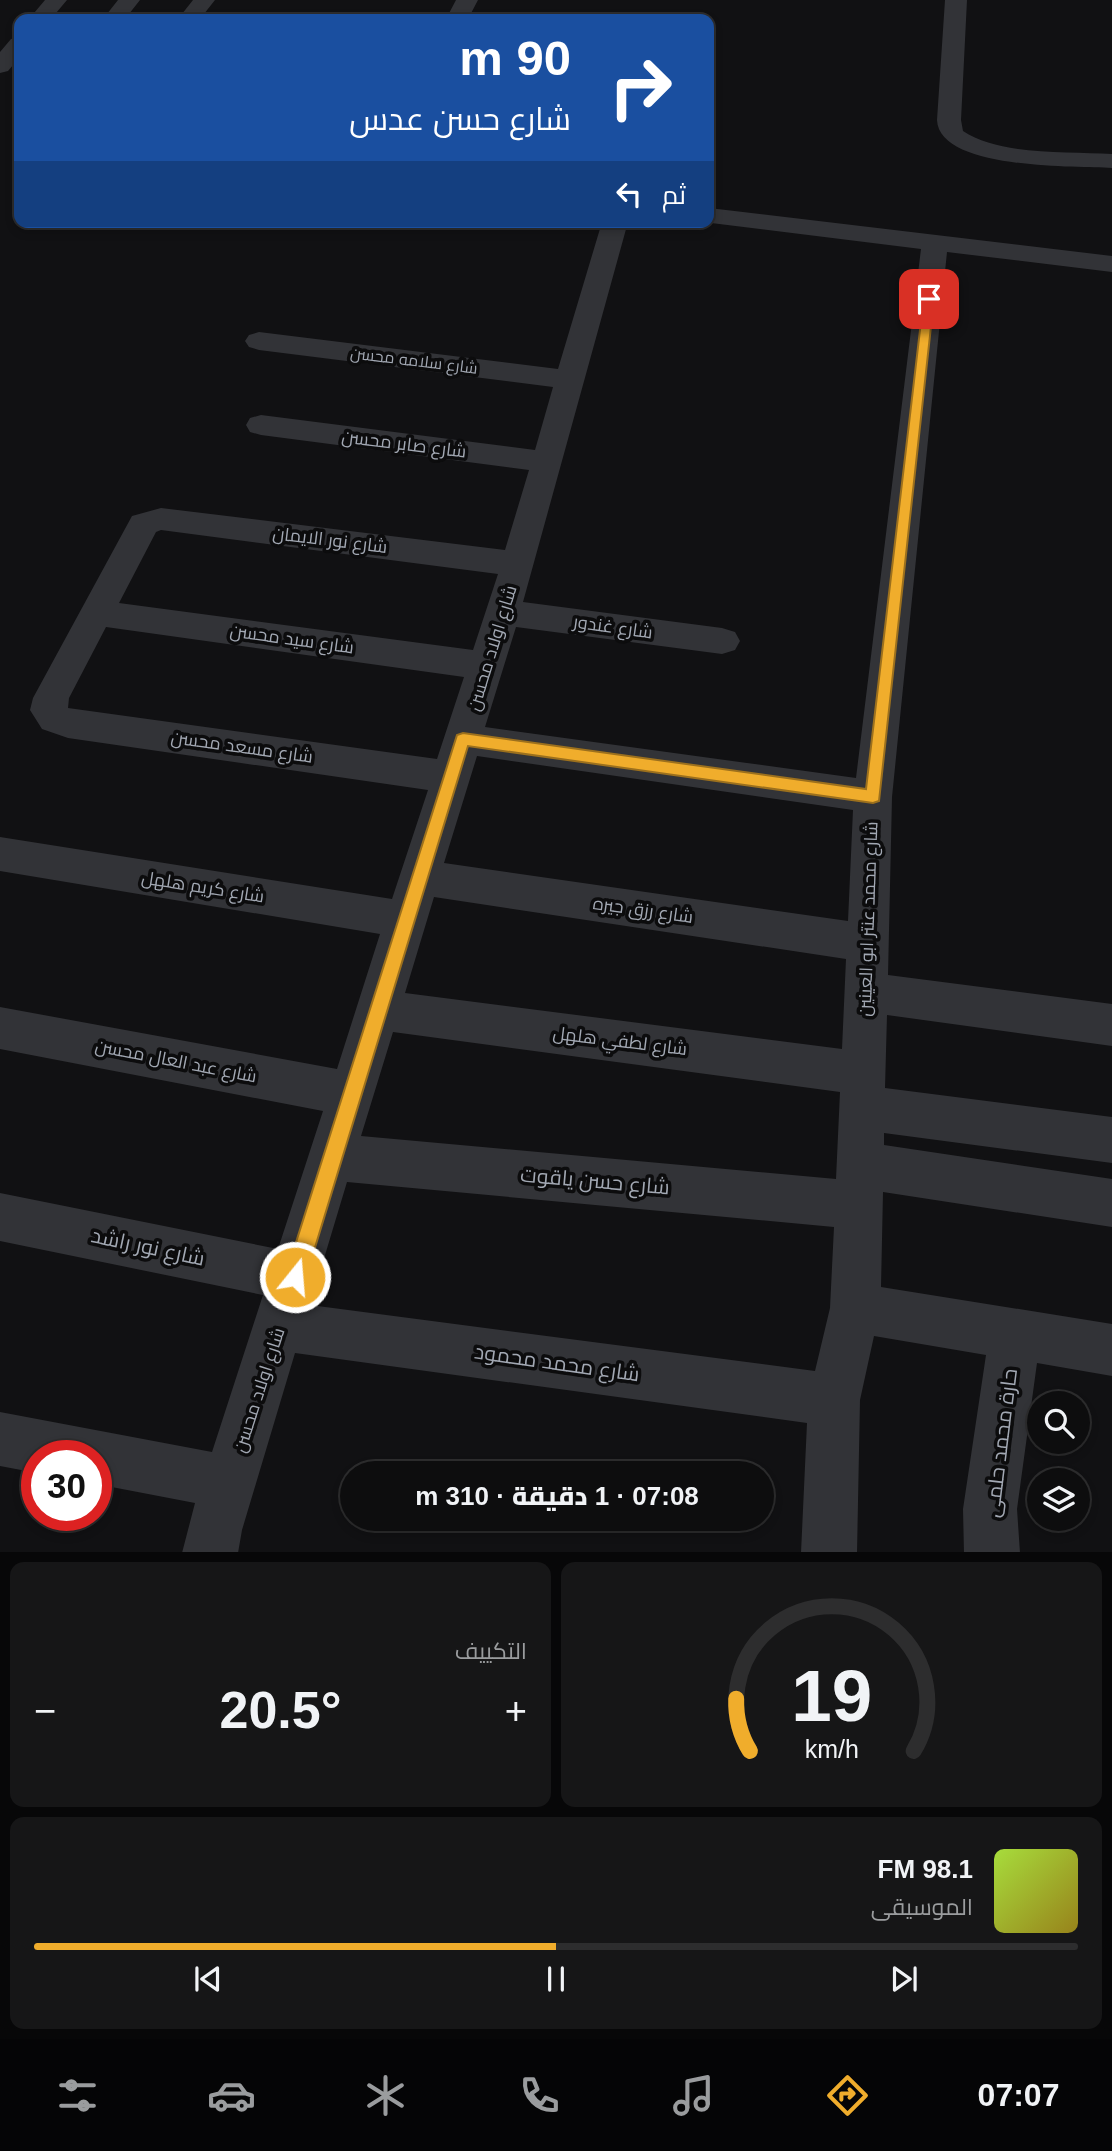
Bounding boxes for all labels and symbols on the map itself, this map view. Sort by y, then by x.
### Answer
pin [899,269,959,329]
street label: شارع سلامه محسن [349,344,478,380]
street label: شارع صابر محسن [340,426,467,464]
street label: شارع نور الايمان [271,523,389,559]
street label: شارع اولاد محسن [463,583,522,714]
street label: شارع غندور [571,611,654,644]
street label: شارع سيد محسن [229,620,355,660]
street label: شارع مسعد محسن [169,727,314,769]
street label: شارع محمد عنتر ابو العينين [855,821,883,1017]
street label: شارع كريم هلهل [140,867,266,909]
street label: شارع رزق جيره [591,893,694,929]
street label: شارع لطفي هلهل [551,1023,688,1063]
street label: شارع عبد العال محسن [93,1036,258,1088]
street label: شارع حسن ياقوت [519,1163,671,1201]
street label: شارع نور راشد [89,1223,207,1273]
position arrow [258,1240,332,1314]
street label: شارع اولاد محسن [229,1325,290,1456]
street label: شارع محمد محمود [473,1340,641,1388]
street label: حارة محمد حلمى [980,1367,1023,1519]
speed limit sign: 30 [21,1440,112,1531]

